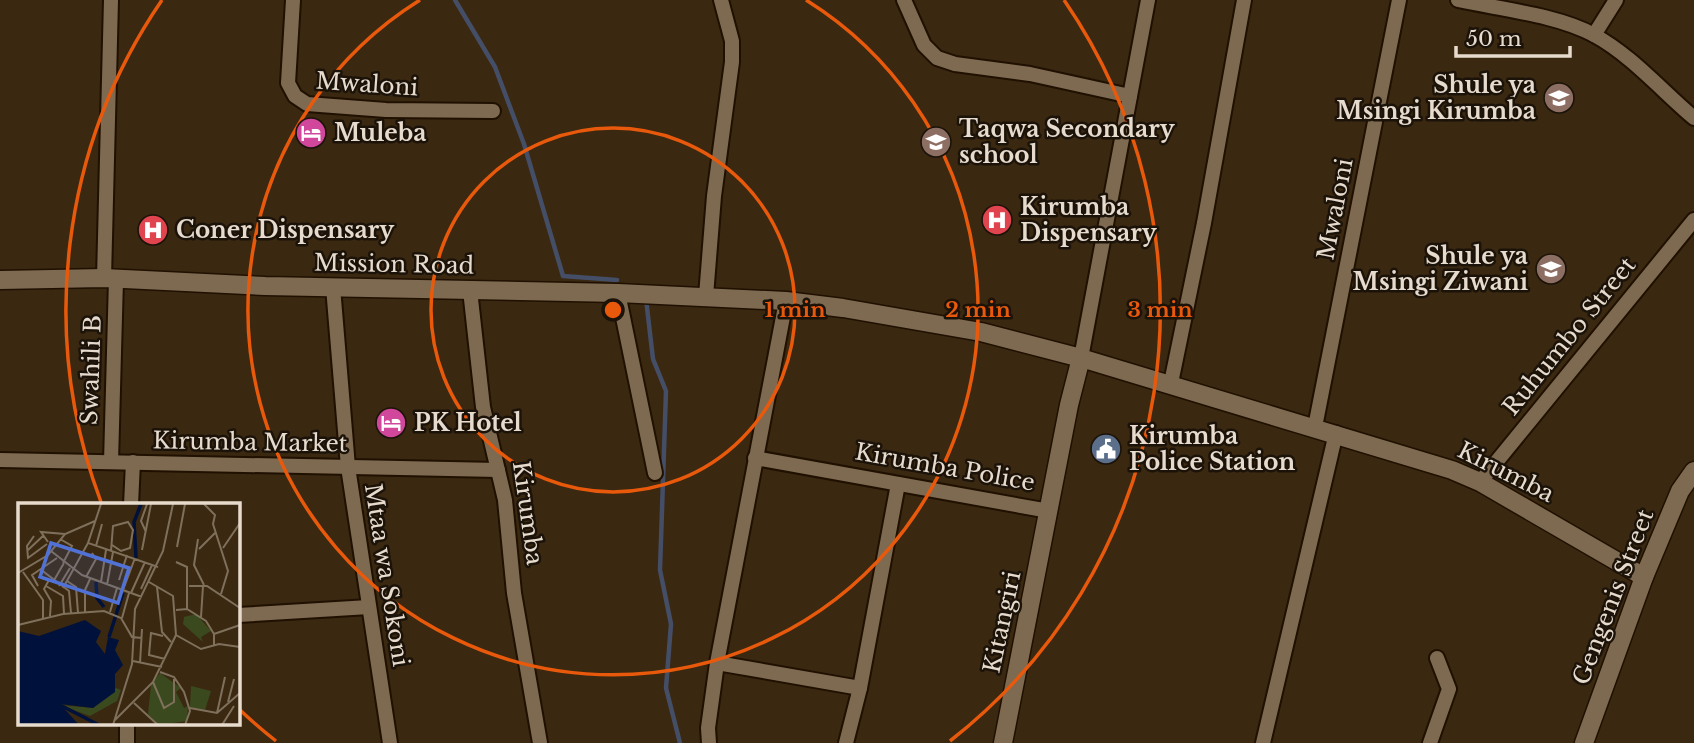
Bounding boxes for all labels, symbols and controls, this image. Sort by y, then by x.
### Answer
scale bar [1456,14,1570,58]
text: 50 m [1466,26,1522,52]
street label: Mwaloni [315,66,419,102]
place label: Shule ya Msingi Kirumba [1336,71,1536,125]
school or university icon: Shule ya Msingi Kirumba [1542,81,1576,115]
place label: Taqwa Secondary school [959,115,1176,169]
hotel icon: Muleba [294,116,328,150]
place label: Muleba [334,119,426,147]
school or university icon: Taqwa Secondary school [919,125,953,159]
street label: Mwaloni [1311,156,1359,262]
place label: Kirumba Dispensary [1020,193,1158,247]
hospital icon: Kirumba Dispensary [980,203,1014,237]
hospital icon: Coner Dispensary [136,213,170,247]
place label: Coner Dispensary [176,216,395,244]
place label: Shule ya Msingi Ziwani [1353,242,1528,296]
street label: Mission Road [314,249,474,279]
street label: Ruhumbo Street [1497,251,1642,421]
school or university icon: Shule ya Msingi Ziwani [1534,252,1568,286]
text: 1 min [765,297,825,323]
text: 2 min [945,297,1011,323]
text: 3 min [1127,297,1193,323]
centre of rings [601,298,625,322]
street label: Swahili B [75,315,107,425]
hotel icon: PK Hotel [374,406,408,440]
place label: PK Hotel [414,409,522,437]
place label: Kirumba Police Station [1129,422,1295,476]
street label: Kirumba Market [152,426,348,458]
public building icon: Kirumba Police Station [1089,432,1123,466]
street label: Kirumba [1453,436,1559,508]
street label: Kirumba Police [853,437,1037,497]
street label: Kirumba [507,459,549,567]
street label: Mtaa wa Sokoni [359,481,415,669]
inset map [18,503,240,726]
street label: Gengenis Street [1567,505,1659,689]
street label: Kitangiri [978,568,1026,676]

